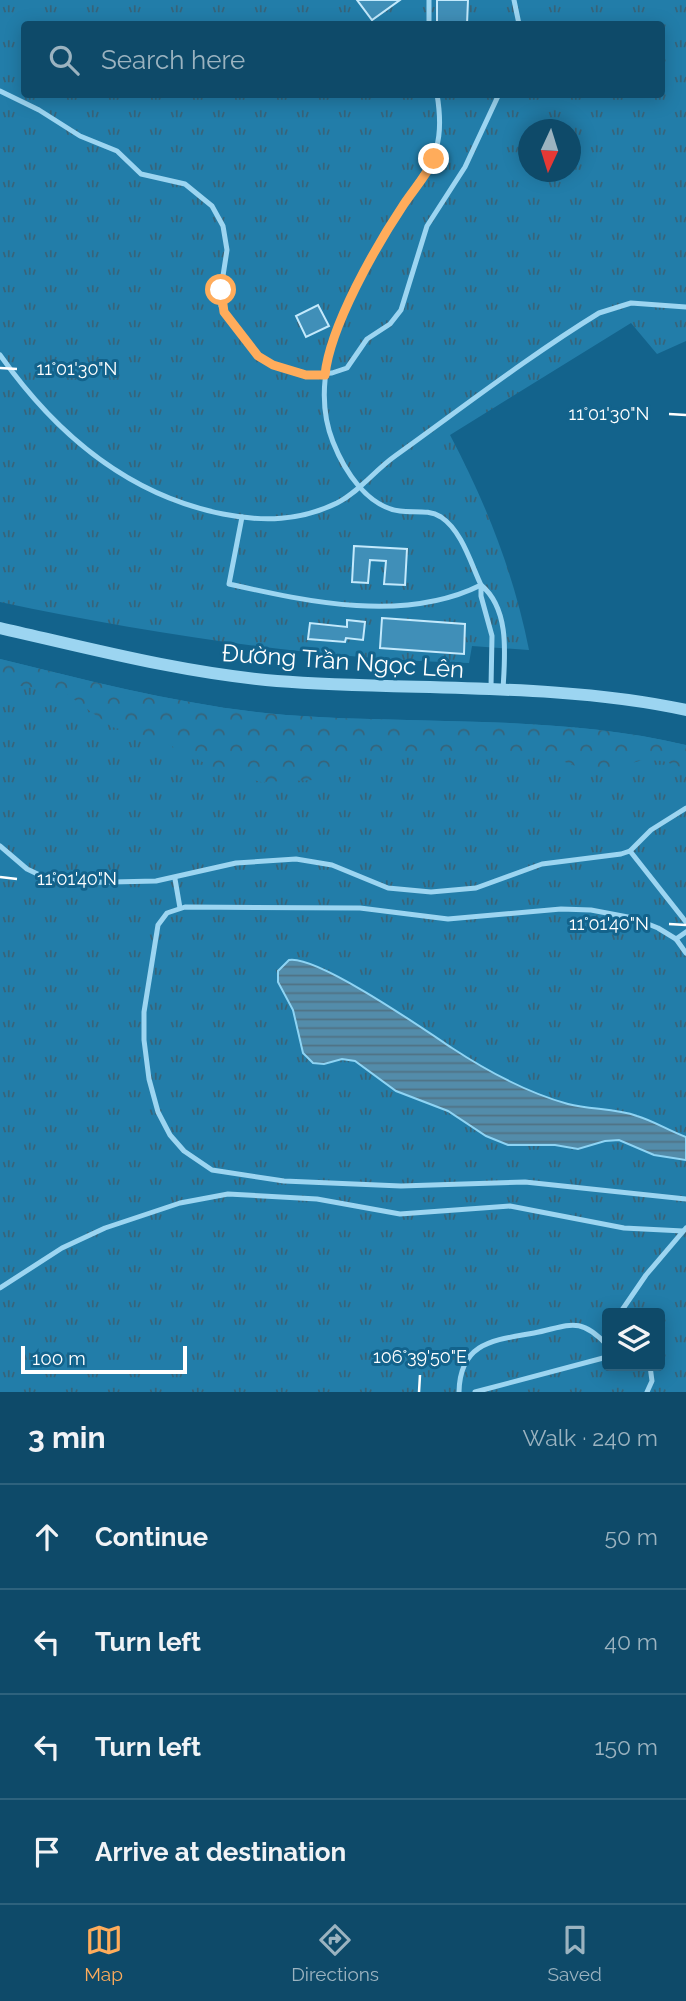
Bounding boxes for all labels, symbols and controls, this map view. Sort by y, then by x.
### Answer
search box [21,21,665,98]
icon: search [45,41,83,79]
text: Search here [101,45,245,75]
north arrow [518,119,581,182]
route end [418,143,449,174]
route start [205,274,236,305]
text: 11°01'30"N [37,358,117,379]
text: 11°01'30"N [569,403,649,424]
street label: Đường Trần Ngọc Lên [221,638,465,684]
text: 11°01'40"N [37,868,117,889]
text: 11°01'40"N [569,913,649,934]
map controls [602,1308,665,1371]
button: layers [602,1308,665,1371]
scale bar [21,1343,187,1375]
text: 106°39'50"E [373,1346,467,1367]
text: 100 m [32,1347,86,1369]
text: 3 min [28,1420,106,1455]
text: Walk · 240 m [522,1424,658,1451]
icon: ahead [28,1518,66,1556]
text: Continue [95,1522,208,1552]
text: 50 m [604,1523,658,1550]
icon: left [28,1623,66,1661]
text: Turn left [95,1627,201,1657]
text: 40 m [604,1628,658,1655]
icon: left [28,1728,66,1766]
text: Turn left [95,1732,201,1762]
text: 150 m [595,1733,658,1760]
icon: arrive [28,1833,66,1871]
text: Arrive at destination [95,1837,346,1867]
tab: Map [84,1921,123,1985]
tab: Directions [291,1921,379,1985]
tab: Saved [547,1921,602,1985]

